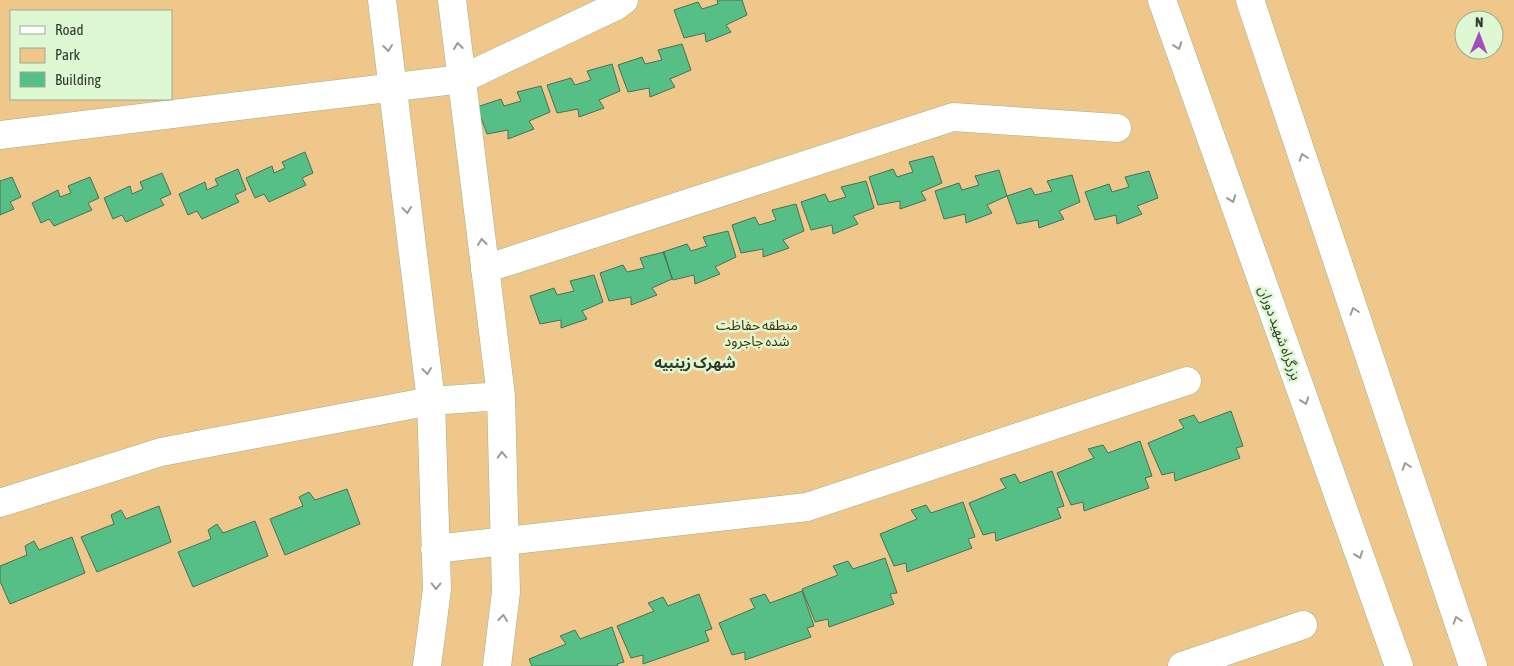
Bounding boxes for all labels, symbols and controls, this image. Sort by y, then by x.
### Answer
legend [10,10,172,100]
north arrow [1454,10,1504,60]
text: N [1475,14,1483,30]
text: Road [55,21,84,38]
one-way arrow [453,41,464,49]
one-way arrow [1172,41,1182,50]
one-way arrow [382,45,393,53]
text: Park [55,46,80,63]
text: Building [55,71,101,88]
one-way arrow [1299,154,1309,162]
one-way arrow [1227,194,1237,203]
one-way arrow [402,205,412,214]
one-way arrow [477,237,488,245]
street label: بزرگراه شهید دوران [1255,284,1305,383]
one-way arrow [1350,308,1360,316]
park label: منطقه حفاظت شده جاجرود [716,317,798,350]
district label: شهرک زینبیه [654,354,736,372]
one-way arrow [421,367,432,375]
one-way arrow [1299,397,1309,405]
one-way arrow [497,451,507,459]
one-way arrow [1401,462,1411,470]
one-way arrow [1353,550,1363,558]
one-way arrow [431,582,441,590]
one-way arrow [497,613,508,621]
one-way arrow [1453,616,1463,624]

